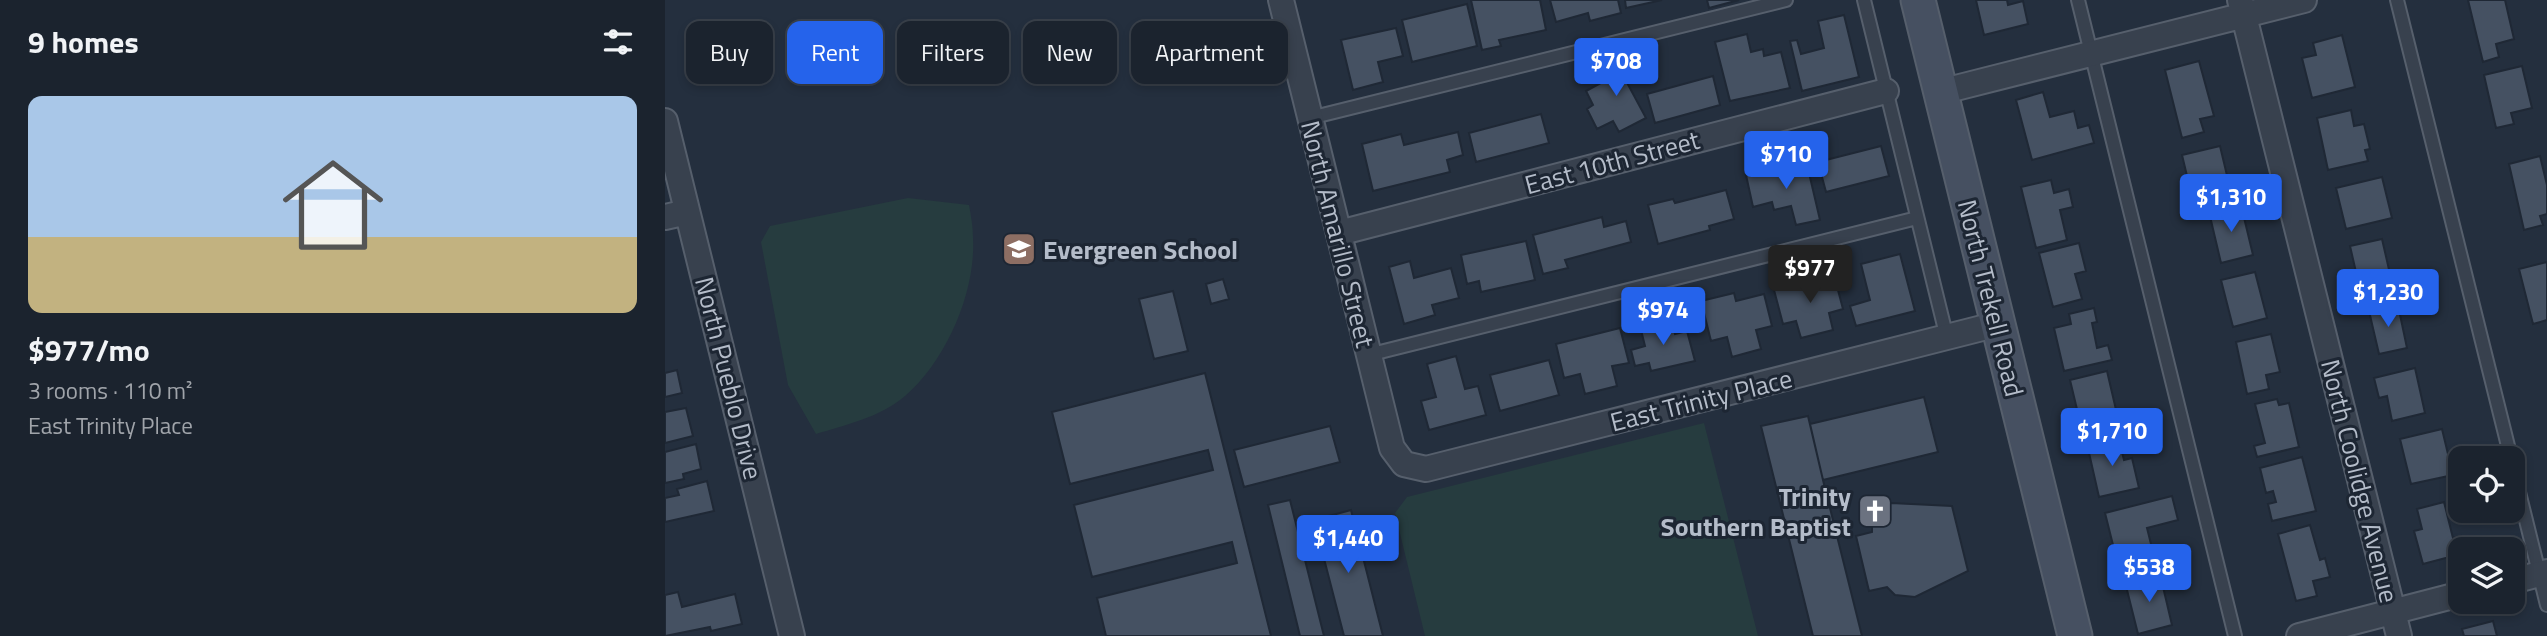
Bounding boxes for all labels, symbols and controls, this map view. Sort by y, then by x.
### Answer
text: 9 homes [28,19,139,65]
chip: Buy [686,21,773,84]
chip: Rent [787,21,883,84]
chip: Filters [897,21,1009,84]
chip: New [1023,21,1117,84]
chip: Apartment [1131,21,1288,84]
icon: filters [599,23,637,61]
pin: $708 [1575,38,1657,98]
text: $708 [1590,43,1642,78]
street label: North Amarillo Street [1291,117,1385,351]
street label: East 10th Street [1520,120,1704,204]
pin: $710 [1745,132,1827,191]
text: $710 [1760,136,1812,171]
icon: home [270,142,396,268]
pin: $1,310 [2174,174,2288,234]
text: $1,310 [2196,179,2266,214]
street label: North Trekell Road [1948,195,2034,401]
school or university icon: Evergreen School [1000,230,1038,268]
place label: Evergreen School [1043,230,1238,269]
pin: $977 [1769,246,1851,305]
text: $977 [1784,250,1836,285]
pin: $1,230 [2331,270,2445,329]
street label: North Pueblo Drive [685,273,773,483]
text: $1,230 [2353,274,2423,309]
pin: $974 [1622,288,1704,347]
text: $974 [1637,292,1689,327]
text: $977/mo [28,327,150,373]
street label: North Coolidge Avenue [2311,355,2409,607]
street label: East Trinity Place [1606,359,1796,441]
text: 3 rooms · 110 m² [28,373,192,408]
text: East Trinity Place [28,408,193,443]
pin: $1,710 [2055,408,2169,468]
text: $1,710 [2077,413,2147,448]
map controls [2448,446,2525,614]
button: locate [2448,446,2525,523]
place label: Trinity Southern Baptist [1661,477,1851,546]
church icon: Trinity Southern Baptist [1856,492,1894,530]
pin: $1,440 [1291,516,1405,575]
text: $1,440 [1313,520,1383,555]
button: layers [2448,537,2525,614]
pin: $538 [2108,544,2190,604]
text: $538 [2123,549,2175,584]

